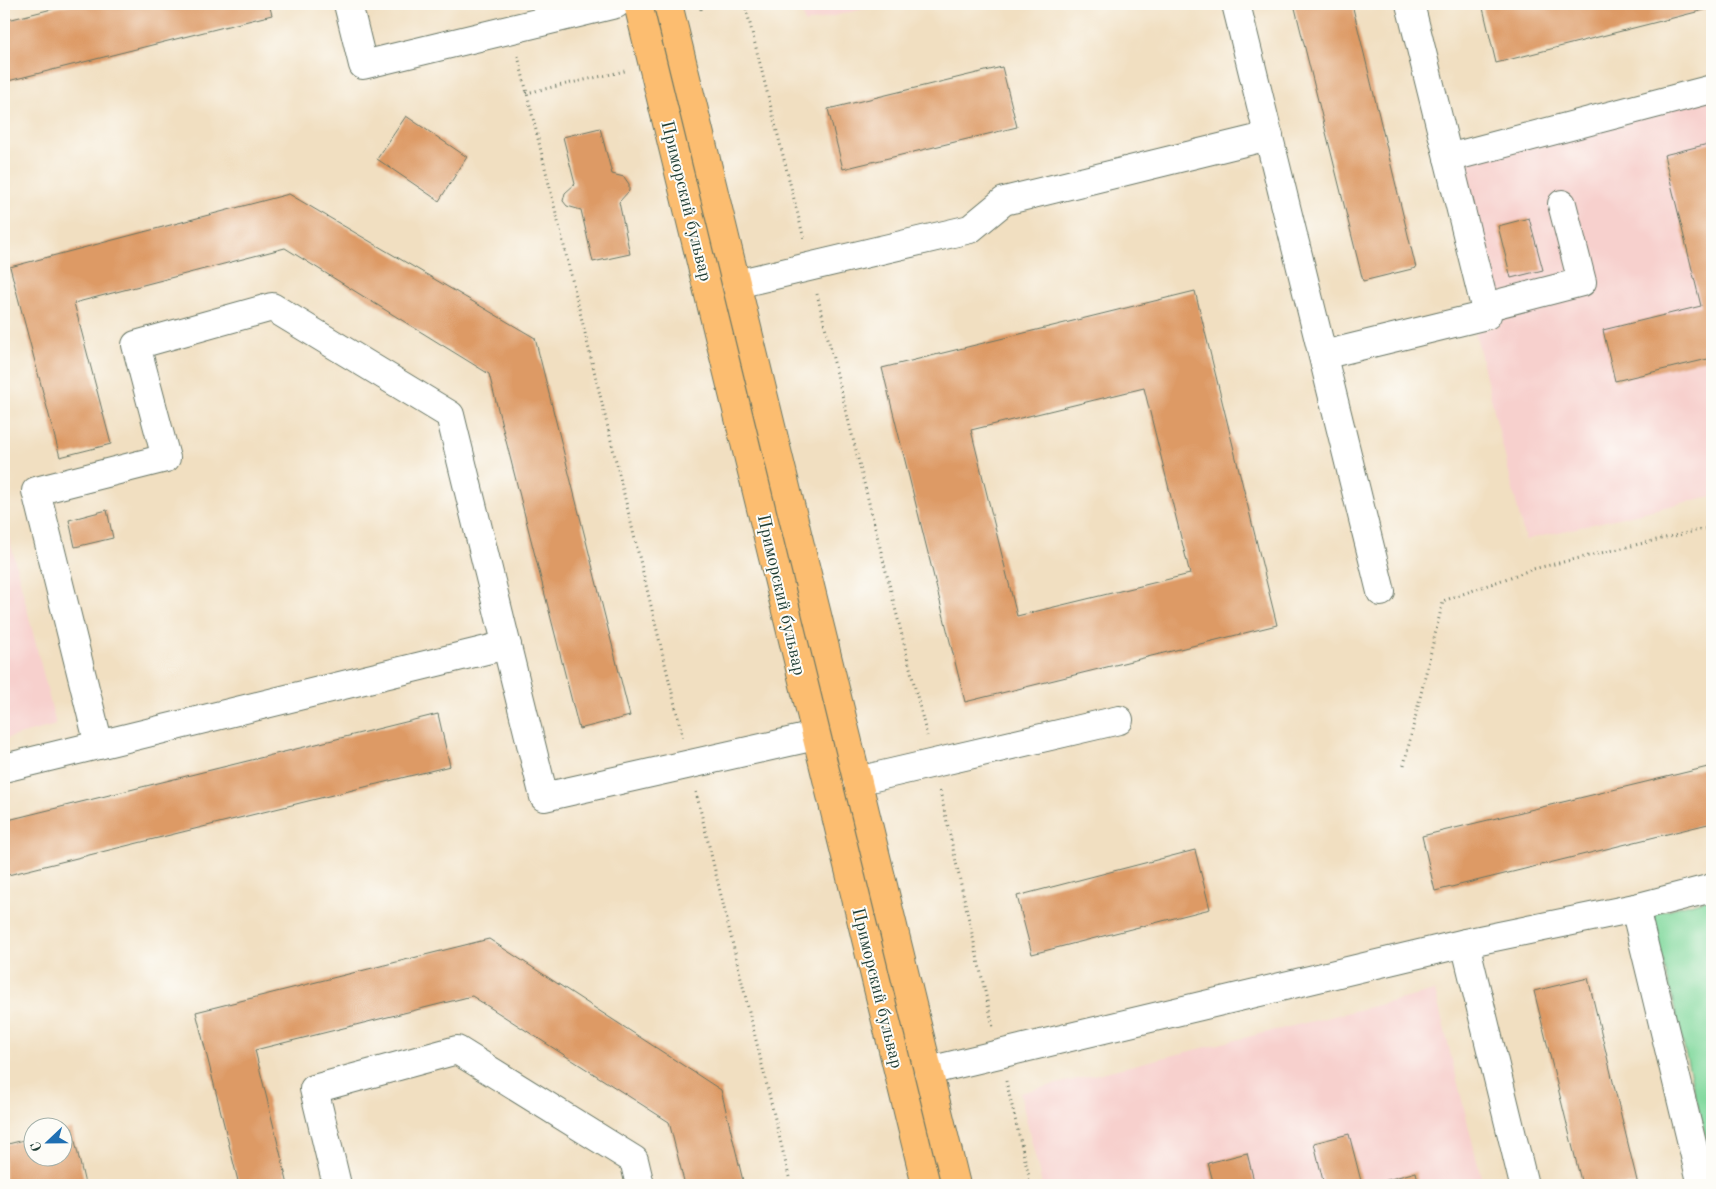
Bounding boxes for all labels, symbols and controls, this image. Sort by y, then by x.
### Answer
street label: Приморский бульвар [657,119,715,283]
street label: Приморский бульвар [754,513,808,677]
street label: Приморский бульвар [848,906,906,1070]
north arrow [22,1116,72,1166]
text: С [29,1140,45,1153]

